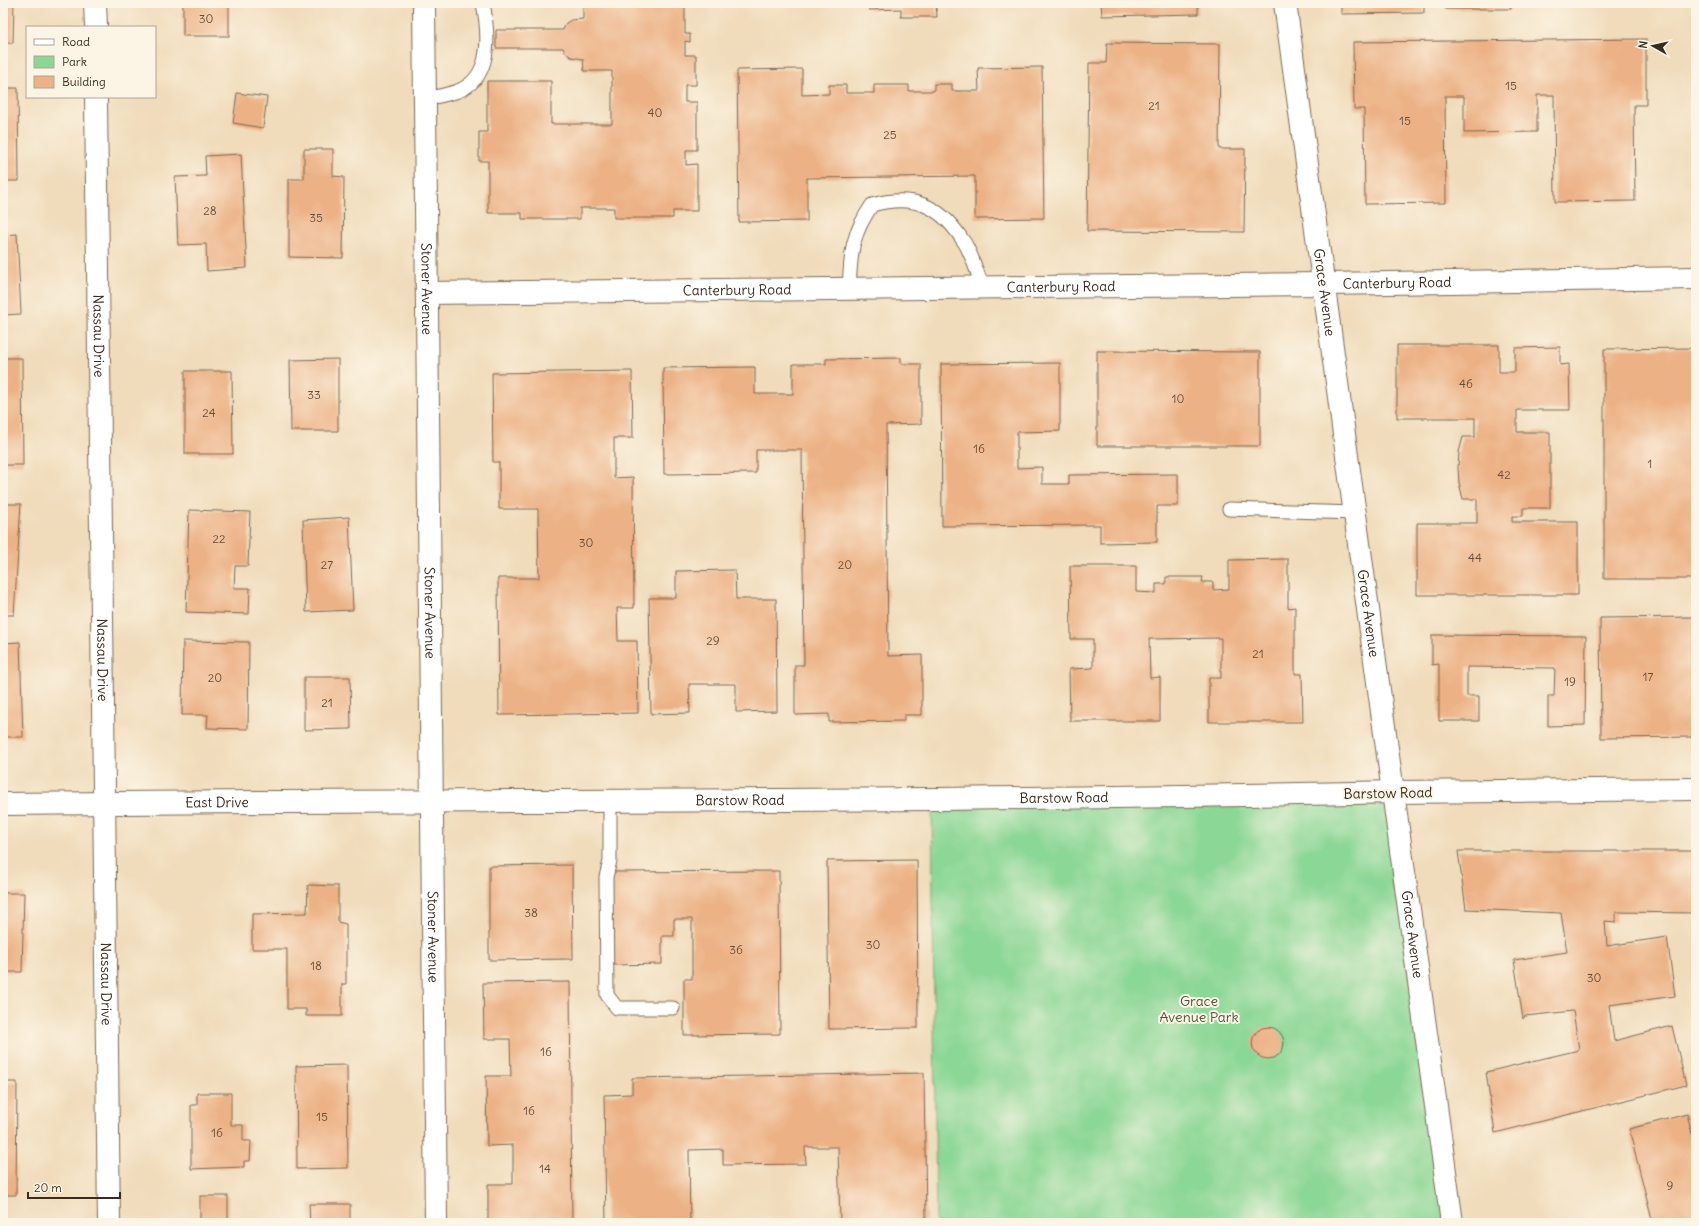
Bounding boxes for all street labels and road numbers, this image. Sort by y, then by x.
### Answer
street label: Stoner Avenue [417,243,436,335]
street label: Grace Avenue [1310,247,1340,337]
street label: Canterbury Road [1342,273,1451,293]
street label: Canterbury Road [1007,277,1115,296]
street label: Canterbury Road [683,280,791,299]
street label: Nassau Drive [89,294,108,378]
street label: Stoner Avenue [421,567,439,659]
street label: Grace Avenue [1354,568,1383,658]
street label: Nassau Drive [93,618,112,702]
street label: Barstow Road [1343,783,1433,803]
street label: Barstow Road [1019,788,1109,807]
street label: Barstow Road [695,791,785,809]
street label: East Drive [185,793,249,811]
street label: Grace Avenue [1398,889,1427,979]
street label: Stoner Avenue [424,891,443,983]
street label: Nassau Drive [97,942,116,1026]

